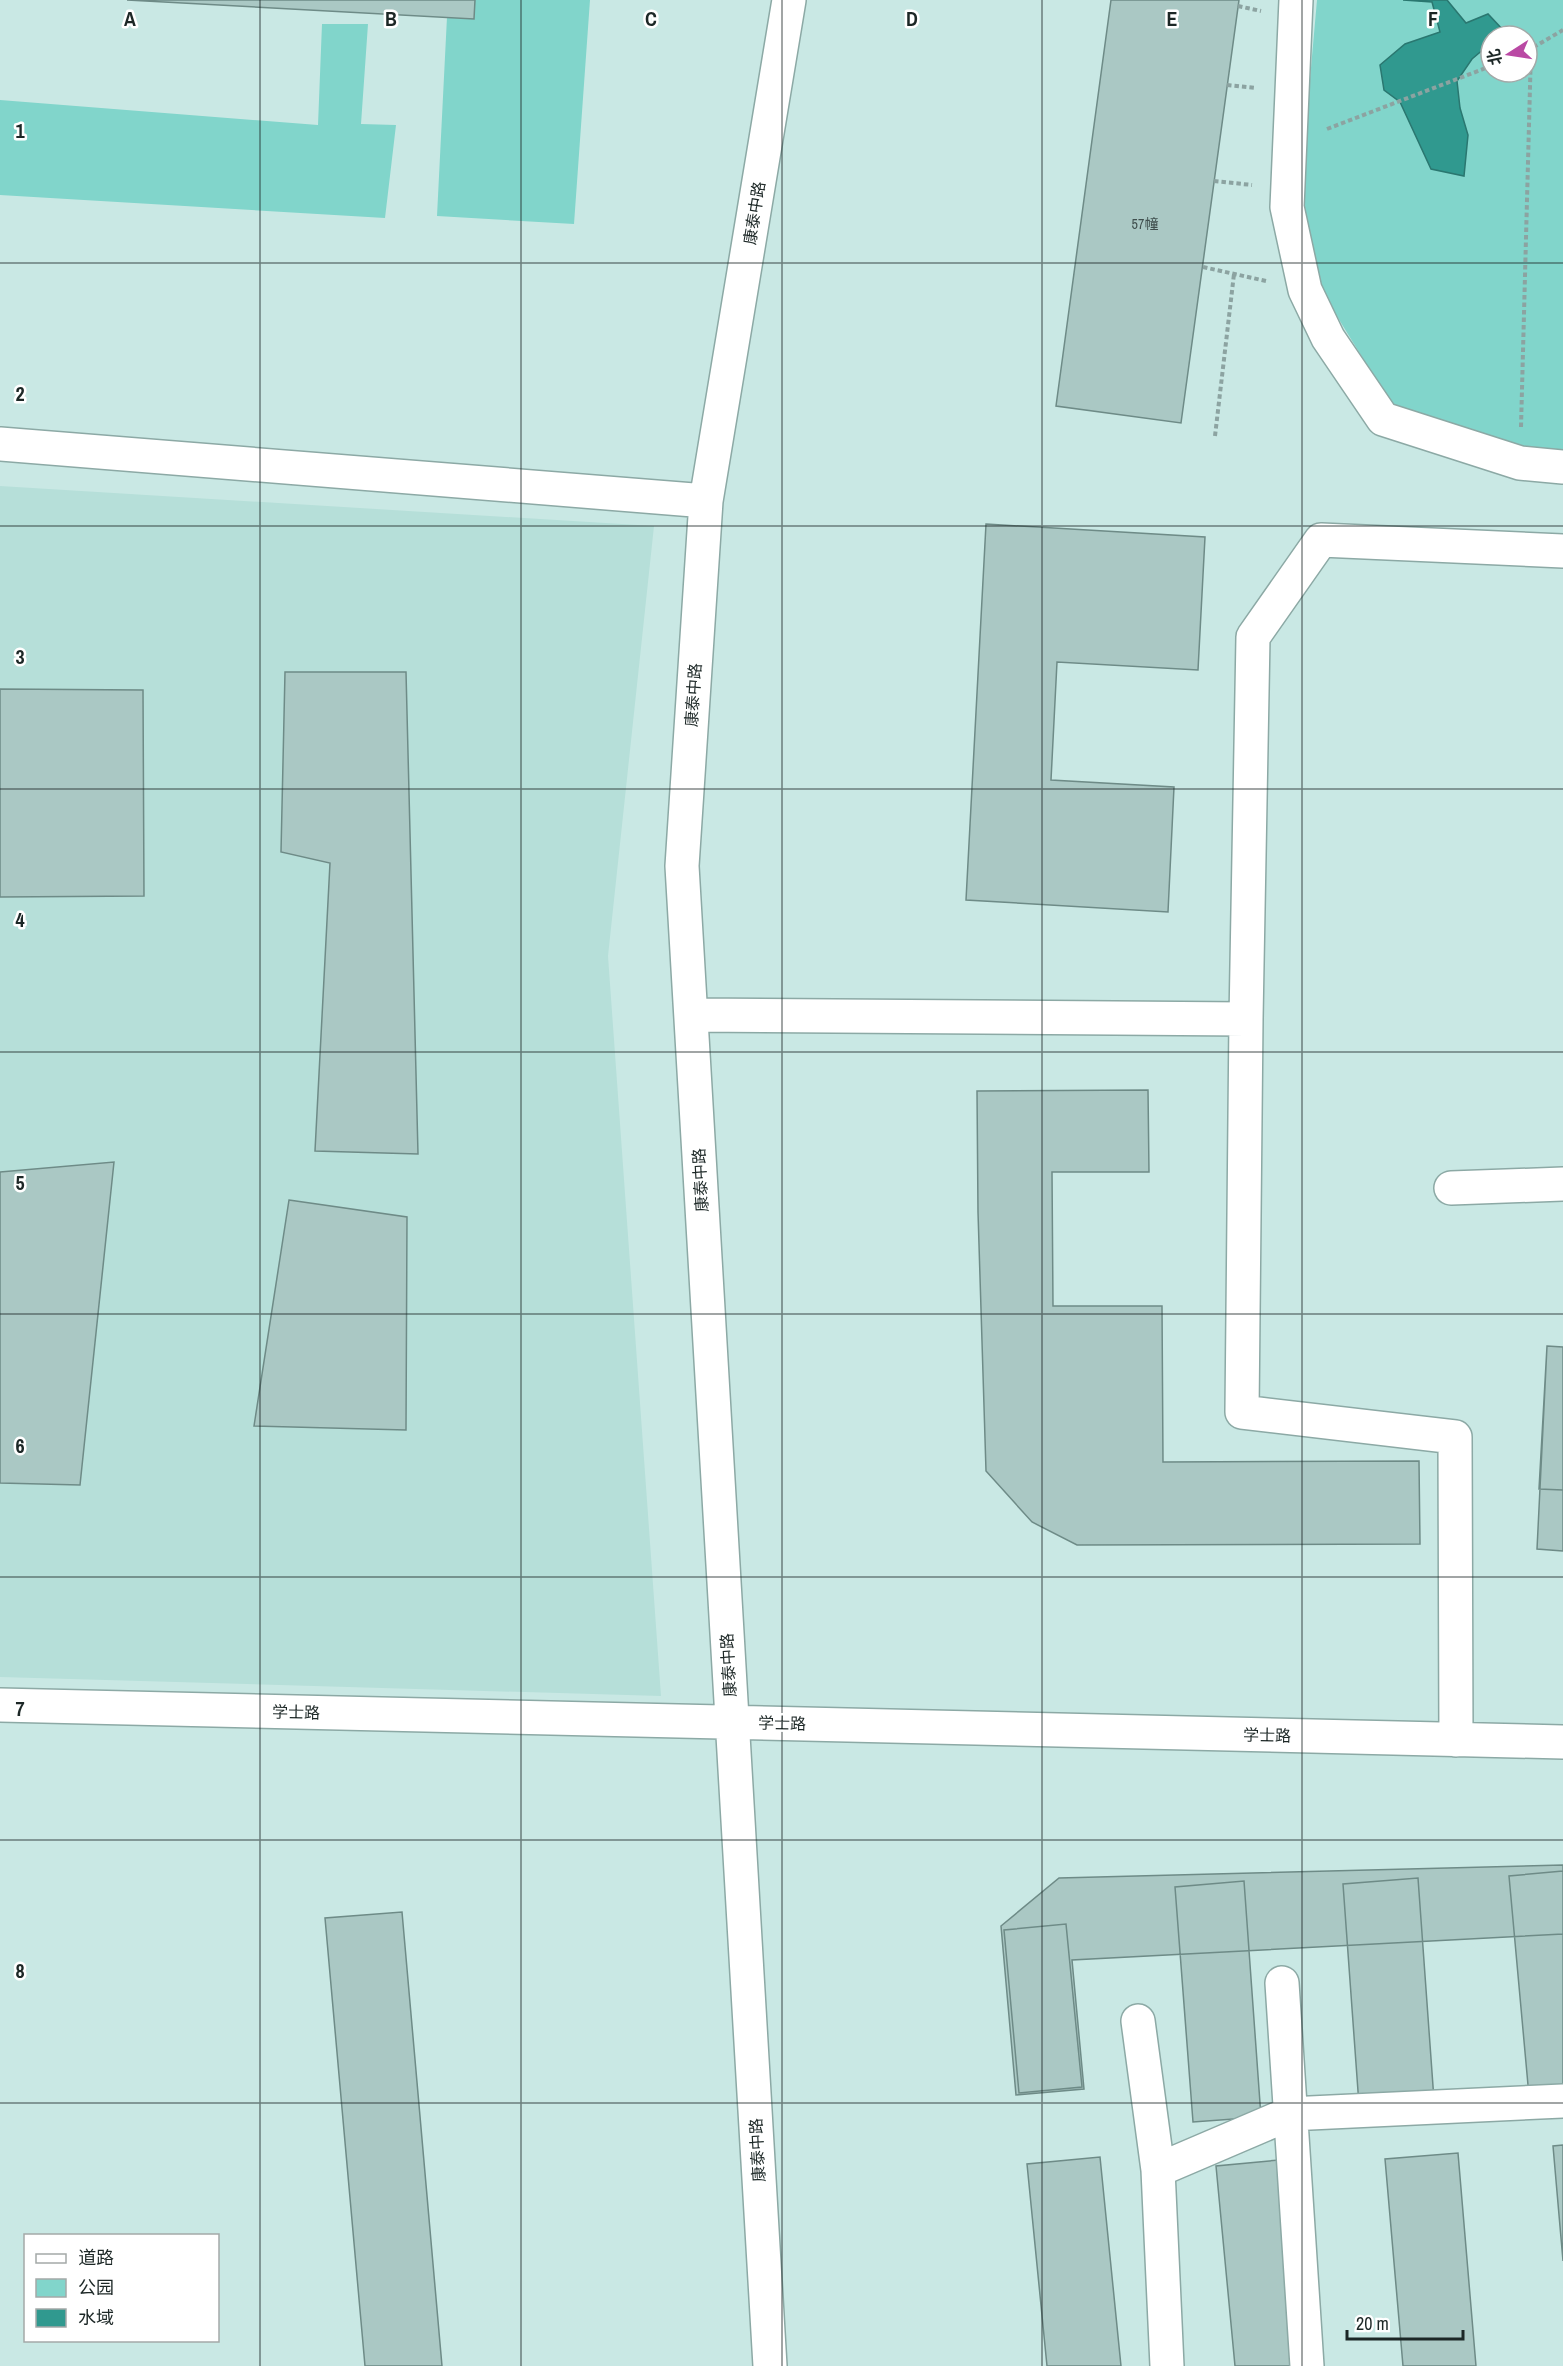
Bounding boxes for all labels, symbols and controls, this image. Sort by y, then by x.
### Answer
text: A [124,5,136,32]
text: B [385,5,397,32]
text: C [645,5,657,32]
text: D [906,5,918,32]
text: E [1167,5,1178,32]
text: F [1428,5,1438,32]
north arrow [1479,24,1539,84]
text: 北 [1482,47,1507,67]
text: 1 [15,117,25,144]
street label: 康泰中路 [738,180,770,246]
house number: 57幢 [1132,215,1158,233]
text: 2 [15,380,25,407]
text: 3 [15,643,25,670]
street label: 康泰中路 [680,662,706,728]
text: 4 [15,906,25,933]
street label: 康泰中路 [687,1147,713,1213]
text: 5 [15,1169,25,1196]
text: 6 [15,1432,25,1459]
street label: 康泰中路 [715,1632,741,1698]
text: 7 [15,1695,25,1722]
street label: 学士路 [272,1701,320,1723]
street label: 学士路 [758,1712,806,1734]
street label: 学士路 [1243,1724,1291,1746]
text: 8 [15,1957,25,1984]
street label: 康泰中路 [744,2117,770,2183]
legend [24,2234,219,2342]
text: 道路 [78,2245,114,2270]
text: 公园 [78,2275,114,2300]
scale bar [1347,2303,1462,2341]
text: 水域 [78,2305,114,2330]
text: 20 m [1356,2311,1389,2336]

